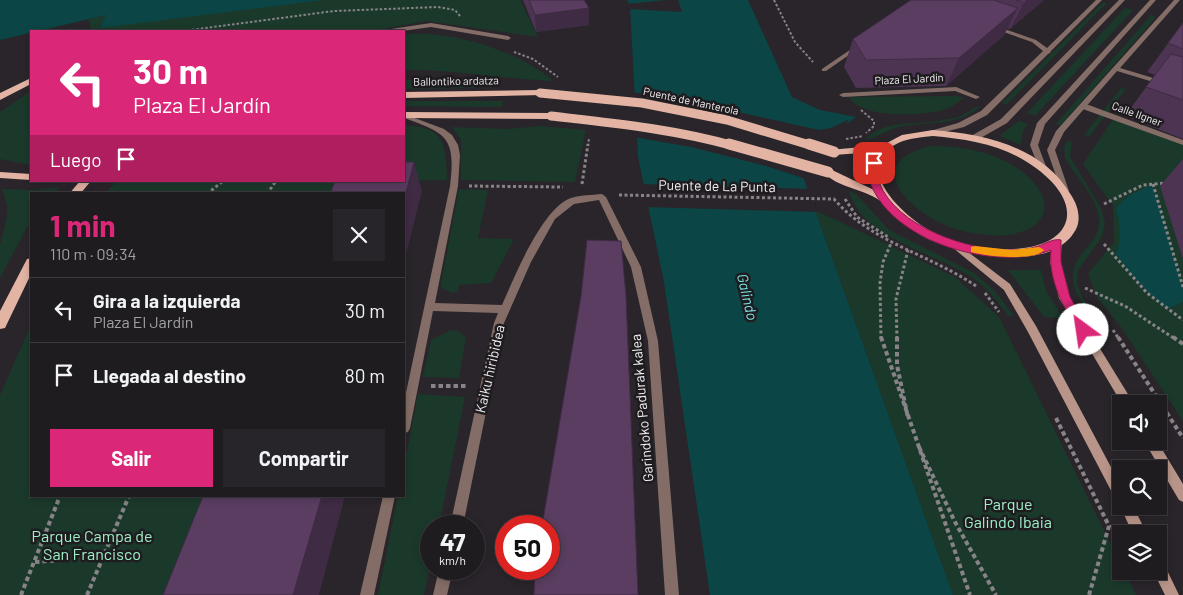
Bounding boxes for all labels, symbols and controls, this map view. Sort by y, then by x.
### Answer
text: 30 m [133,49,208,91]
icon: left [50,50,115,115]
street label: Plaza El Jardín [874,70,944,87]
street label: Ballontiko ardatza [413,73,499,88]
street label: Puente de Manterola [642,84,740,117]
text: Plaza El Jardín [133,91,271,117]
street label: Calle Ilgner [1110,98,1164,129]
pin [853,142,895,184]
icon: arrive [112,145,140,173]
text: Luego [50,148,102,171]
icon: arrive [860,149,888,177]
street label: Puente de La Punta [658,176,776,195]
text: 1 min [50,207,116,243]
button: close [333,209,385,261]
text: 110 m · 09:34 [50,244,136,263]
water label: Galindo [734,272,762,322]
text: Gira a la izquierda [93,289,241,312]
icon: left [50,296,78,324]
text: 30 m [345,299,385,322]
position arrow [1056,303,1108,355]
text: Plaza El Jardín [93,312,193,331]
street label: Kaiku hiribidea [471,323,508,415]
street label: Garindoko Padurak kalea [627,333,656,483]
icon: arrive [50,361,78,389]
text: Llegada al destino [93,364,246,387]
text: 80 m [345,364,385,387]
map controls [1112,395,1167,580]
button: sound [1112,395,1167,450]
button: Salir [50,429,213,487]
button: Compartir [223,429,385,487]
button: search [1112,460,1167,515]
park label: Parque Galindo Ibaia [964,494,1052,531]
speed limit sign: 50 [495,515,560,580]
button: layers [1112,525,1167,580]
park label: Parque Campa de San Francisco [32,526,152,563]
text: 47 [440,526,465,556]
text: km/h [439,553,466,567]

